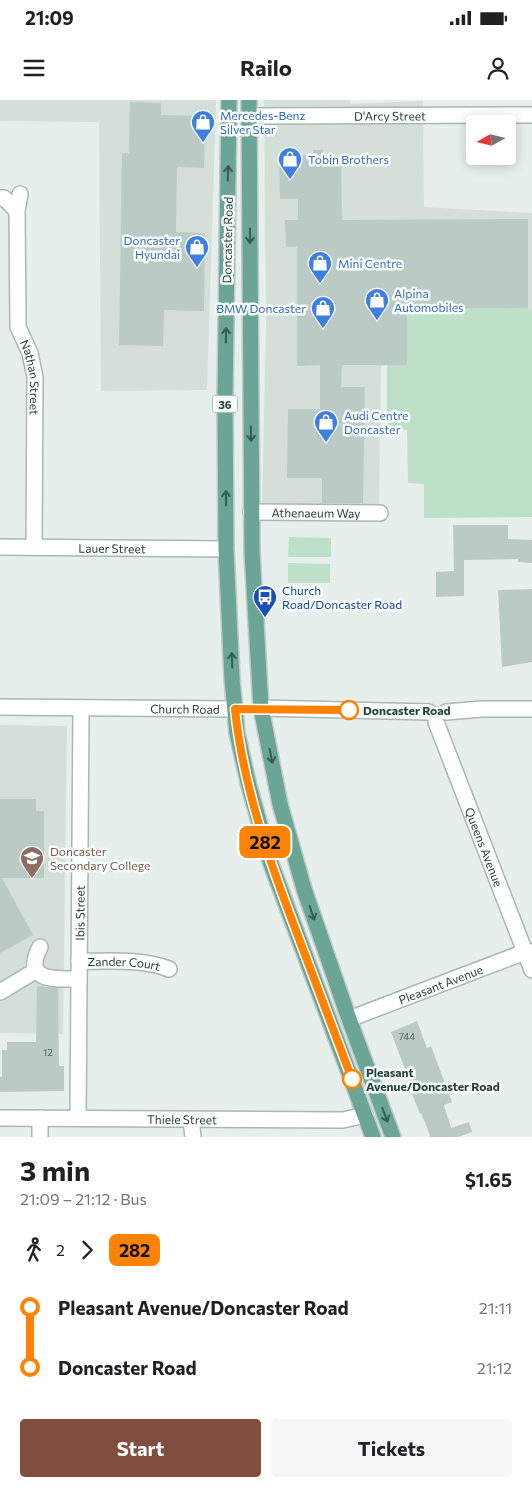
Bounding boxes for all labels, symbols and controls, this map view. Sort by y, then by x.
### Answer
text: 21:09 [25,6,74,29]
icon: menu [20,54,48,82]
text: Railo [240,54,292,81]
icon: person [484,54,512,82]
place label: Mercedes-Benz Silver Star [220,108,305,136]
street label: D'Arcy Street [354,108,426,123]
shop icon: Mercedes-Benz Silver Star [190,109,216,143]
north arrow [466,115,516,165]
map controls [466,115,516,165]
shop icon: Tobin Brothers [277,146,303,180]
place label: Tobin Brothers [308,152,389,166]
one-way arrow [223,165,233,181]
street label: Doncaster Road [219,196,235,284]
one-way arrow [245,228,255,244]
place label: Doncaster Hyundai [124,233,180,261]
shop icon: Doncaster Hyundai [184,234,210,268]
shop icon: Mini Centre [307,250,333,284]
place label: Mini Centre [338,256,402,270]
place label: Alpina Automobiles [394,286,464,314]
shop icon: Alpina Automobiles [364,287,390,321]
shop icon: BMW Doncaster [310,295,336,329]
place label: BMW Doncaster [216,301,306,315]
one-way arrow [221,327,231,344]
street label: Nathan Street [18,337,42,415]
road number: 36 [212,396,238,412]
place label: Audi Centre Doncaster [344,408,408,436]
shop icon: Audi Centre Doncaster [313,409,339,443]
one-way arrow [246,425,256,441]
one-way arrow [221,490,231,506]
street label: Athenaeum Way [271,505,361,520]
street label: Lauer Street [78,541,146,555]
place label: Church Road/Doncaster Road [282,583,402,611]
bus stop icon: Church Road/Doncaster Road [252,584,278,618]
one-way arrow [227,652,236,668]
marker: Doncaster Road [339,700,359,720]
street label: Church Road [150,701,220,716]
place label: Doncaster Road [363,703,451,717]
one-way arrow [266,747,276,763]
street label: Queens Avenue [463,805,506,889]
line badge: 282 [236,826,294,858]
text: 282 [249,831,281,853]
place label: Doncaster Secondary College [50,844,150,872]
school or university icon: Doncaster Secondary College [19,845,45,879]
street label: Ibis Street [72,885,87,941]
one-way arrow [308,904,317,920]
street label: Zander Court [87,954,162,973]
street label: Pleasant Avenue [396,962,485,1007]
house number: 744 [399,1030,415,1042]
house number: 12 [43,1046,53,1058]
place label: Pleasant Avenue/Doncaster Road [366,1065,500,1093]
marker: Pleasant Avenue/Doncaster Road [342,1069,362,1089]
one-way arrow [381,1107,390,1122]
street label: Thiele Street [147,1112,217,1126]
text: 3 min [20,1153,90,1187]
text: $1.65 [465,1168,512,1191]
text: 21:09 – 21:12 · Bus [20,1189,147,1208]
icon: walk [20,1236,48,1264]
icon: forward [73,1236,101,1264]
text: 282 [119,1239,150,1261]
text: 2 [56,1240,65,1259]
text: Pleasant Avenue/Doncaster Road [58,1296,349,1319]
text: 21:11 [479,1298,512,1317]
text: Doncaster Road [58,1356,197,1379]
text: 21:12 [477,1358,512,1377]
button: Start [20,1419,261,1477]
button: Tickets [271,1419,512,1477]

